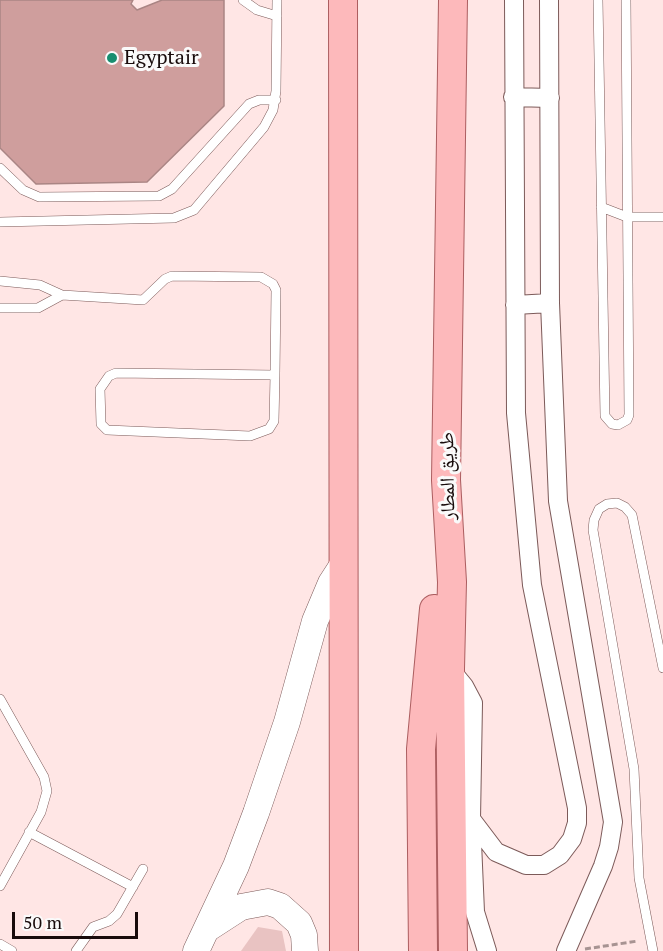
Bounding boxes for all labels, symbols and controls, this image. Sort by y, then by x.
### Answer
place label: Egyptair [124,46,199,70]
marker: Egyptair [105,51,119,65]
street label: طريق المطار [435,432,461,520]
scale bar [15,900,141,938]
text: 50 m [23,910,62,934]

